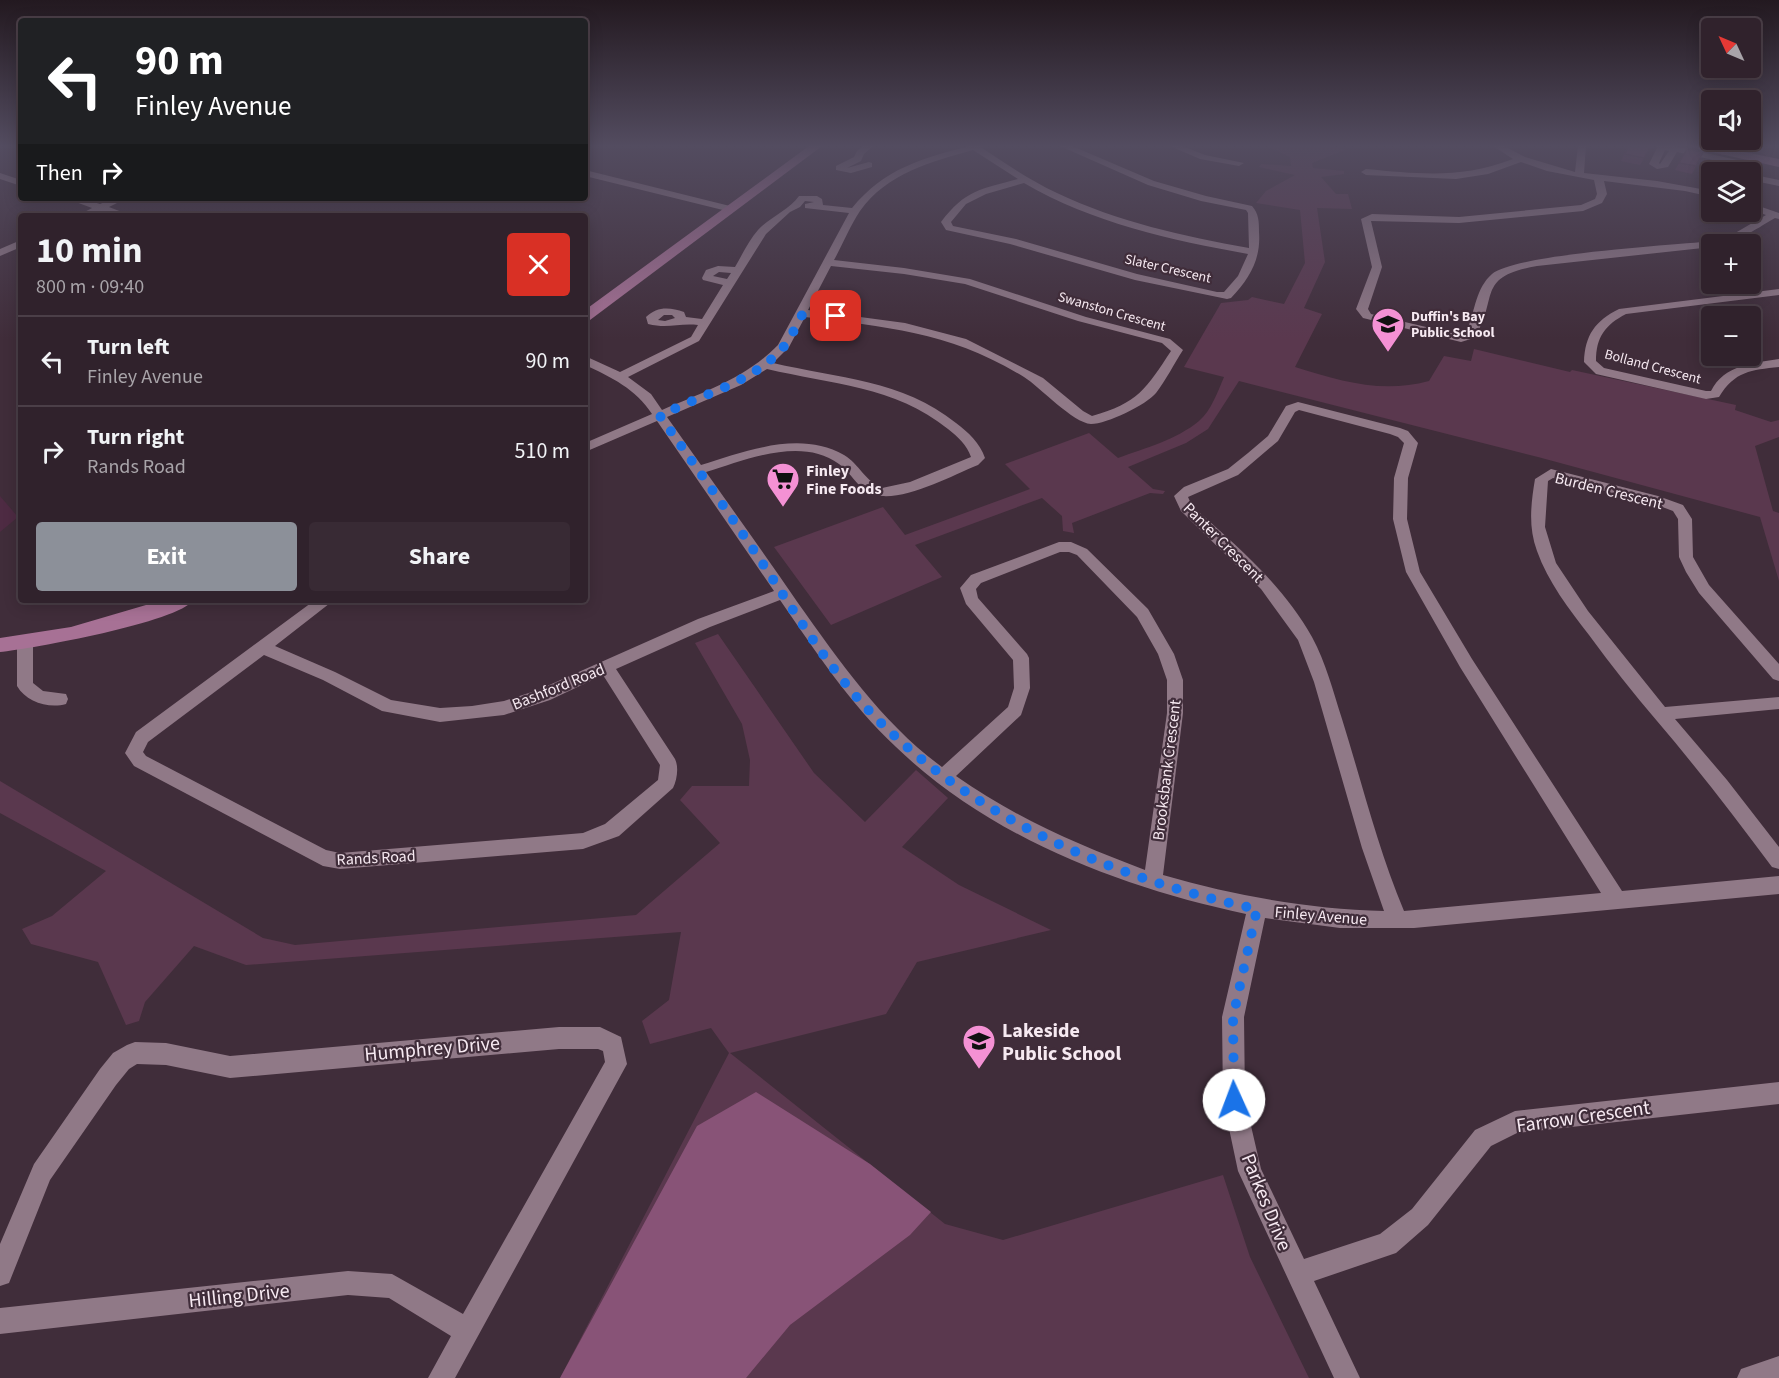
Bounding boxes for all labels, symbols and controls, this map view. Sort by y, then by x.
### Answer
north arrow [1701,18,1761,78]
map controls [1701,18,1761,366]
text: 90 m [135,31,224,91]
icon: left [36,42,114,120]
text: Finley Avenue [135,87,291,126]
button: sound [1701,90,1761,150]
icon: right [95,156,128,189]
text: Then [36,157,83,189]
button: layers [1701,162,1761,222]
text: 10 min [36,225,143,276]
button: close [507,233,570,296]
button: + [1701,234,1761,294]
street label: Slater Crescent [1123,249,1213,289]
text: 800 m · 09:40 [36,273,144,301]
street label: Swanston Crescent [1056,287,1168,337]
pin [810,290,861,341]
icon: arrive [819,299,852,332]
school or university icon: Duffin's Bay Public School [1370,306,1406,353]
button: − [1701,306,1761,366]
place label: Duffin's Bay Public School [1411,307,1494,343]
text: Turn left [87,331,169,363]
street label: Bolland Crescent [1602,344,1703,390]
icon: left [36,345,69,378]
text: 90 m [525,345,570,377]
text: Finley Avenue [87,363,203,391]
text: Turn right [87,421,184,453]
icon: right [36,435,69,468]
text: 510 m [515,435,570,467]
text: Rands Road [87,453,186,481]
place label: Finley Fine Foods [806,460,882,500]
supermarket icon: Finley Fine Foods [765,461,801,508]
street label: Burden Crescent [1552,467,1666,515]
street label: Panter Crescent [1178,498,1269,588]
button: Exit [36,522,297,591]
button: Share [309,522,570,591]
street label: Bashford Road [509,658,608,715]
street label: Brooksbank Crescent [1147,698,1187,842]
street label: Rands Road [336,845,416,871]
street label: Finley Avenue [1274,901,1368,931]
place label: Lakeside Public School [1002,1017,1121,1068]
school or university icon: Lakeside Public School [961,1023,997,1070]
street label: Humphrey Drive [363,1029,501,1069]
position arrow [1202,1068,1266,1132]
street label: Farrow Crescent [1514,1094,1652,1140]
street label: Parkes Drive [1234,1150,1298,1255]
street label: Hilling Drive [187,1277,291,1315]

